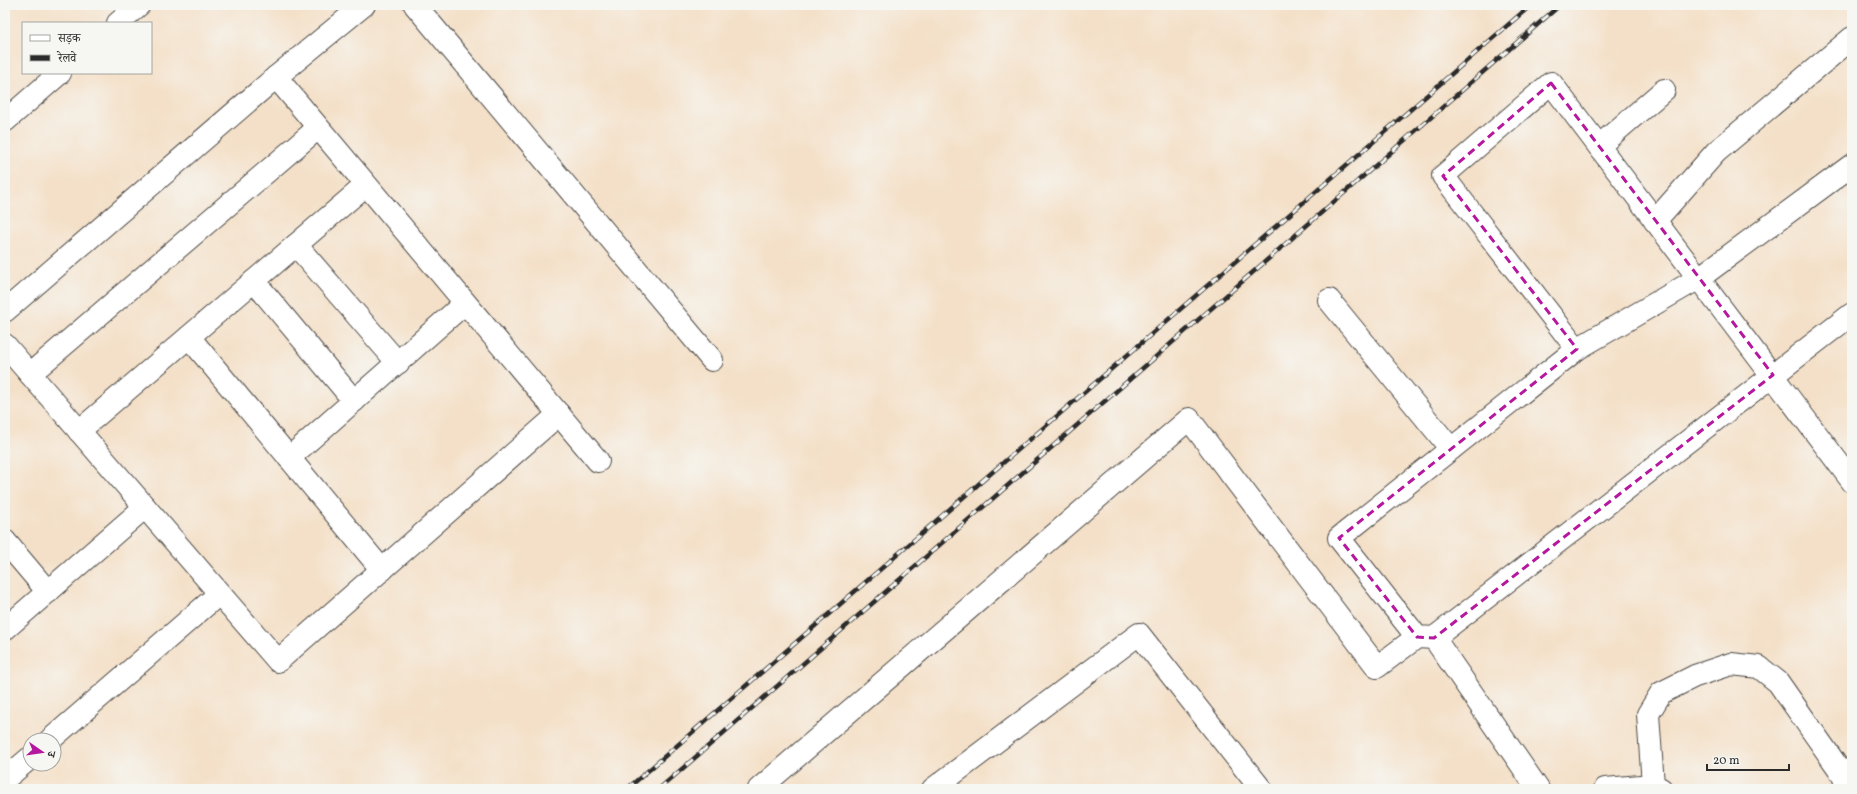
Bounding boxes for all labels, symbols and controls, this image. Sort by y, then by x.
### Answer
legend [22,22,152,74]
text: सड़क [57,31,82,47]
text: रेलवे [56,50,77,67]
north arrow [22,732,62,772]
scale bar [1707,746,1789,772]
text: उ [42,749,58,760]
text: 20 m [1713,753,1740,769]

